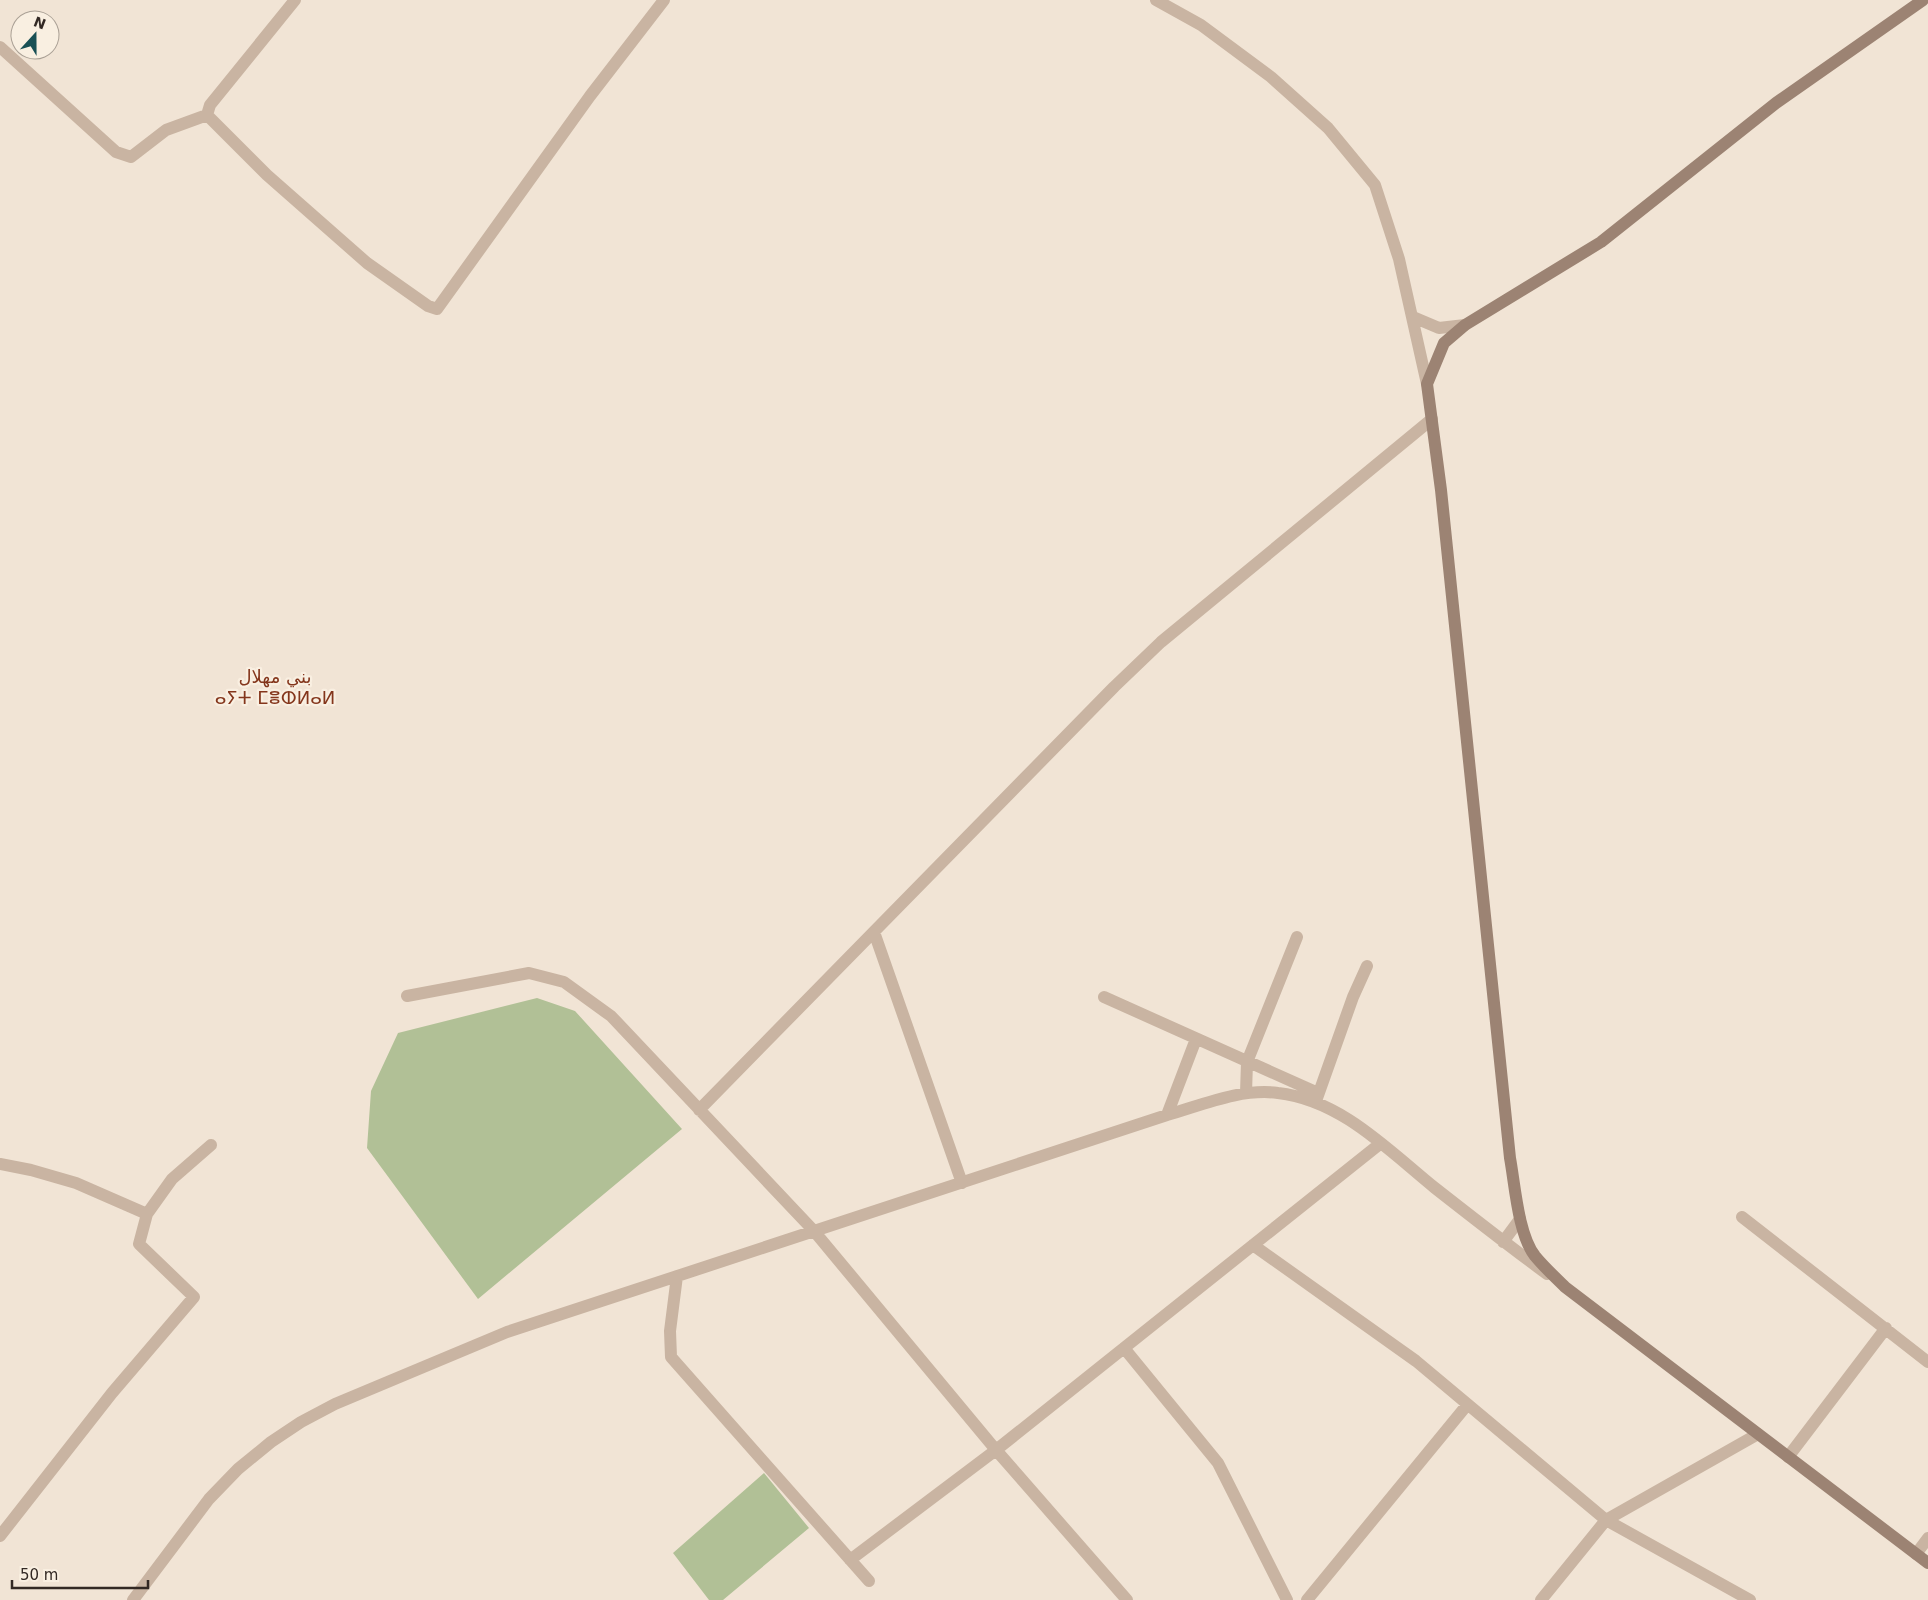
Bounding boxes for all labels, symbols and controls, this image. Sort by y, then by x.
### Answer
north arrow [10,10,60,60]
text: N [31,13,48,32]
district label: بني مهلال ⴰⵢⵜ ⵎⴻⵀⵍⴰⵍ [215,666,335,708]
scale bar [12,1558,149,1590]
text: 50 m [20,1566,58,1584]

